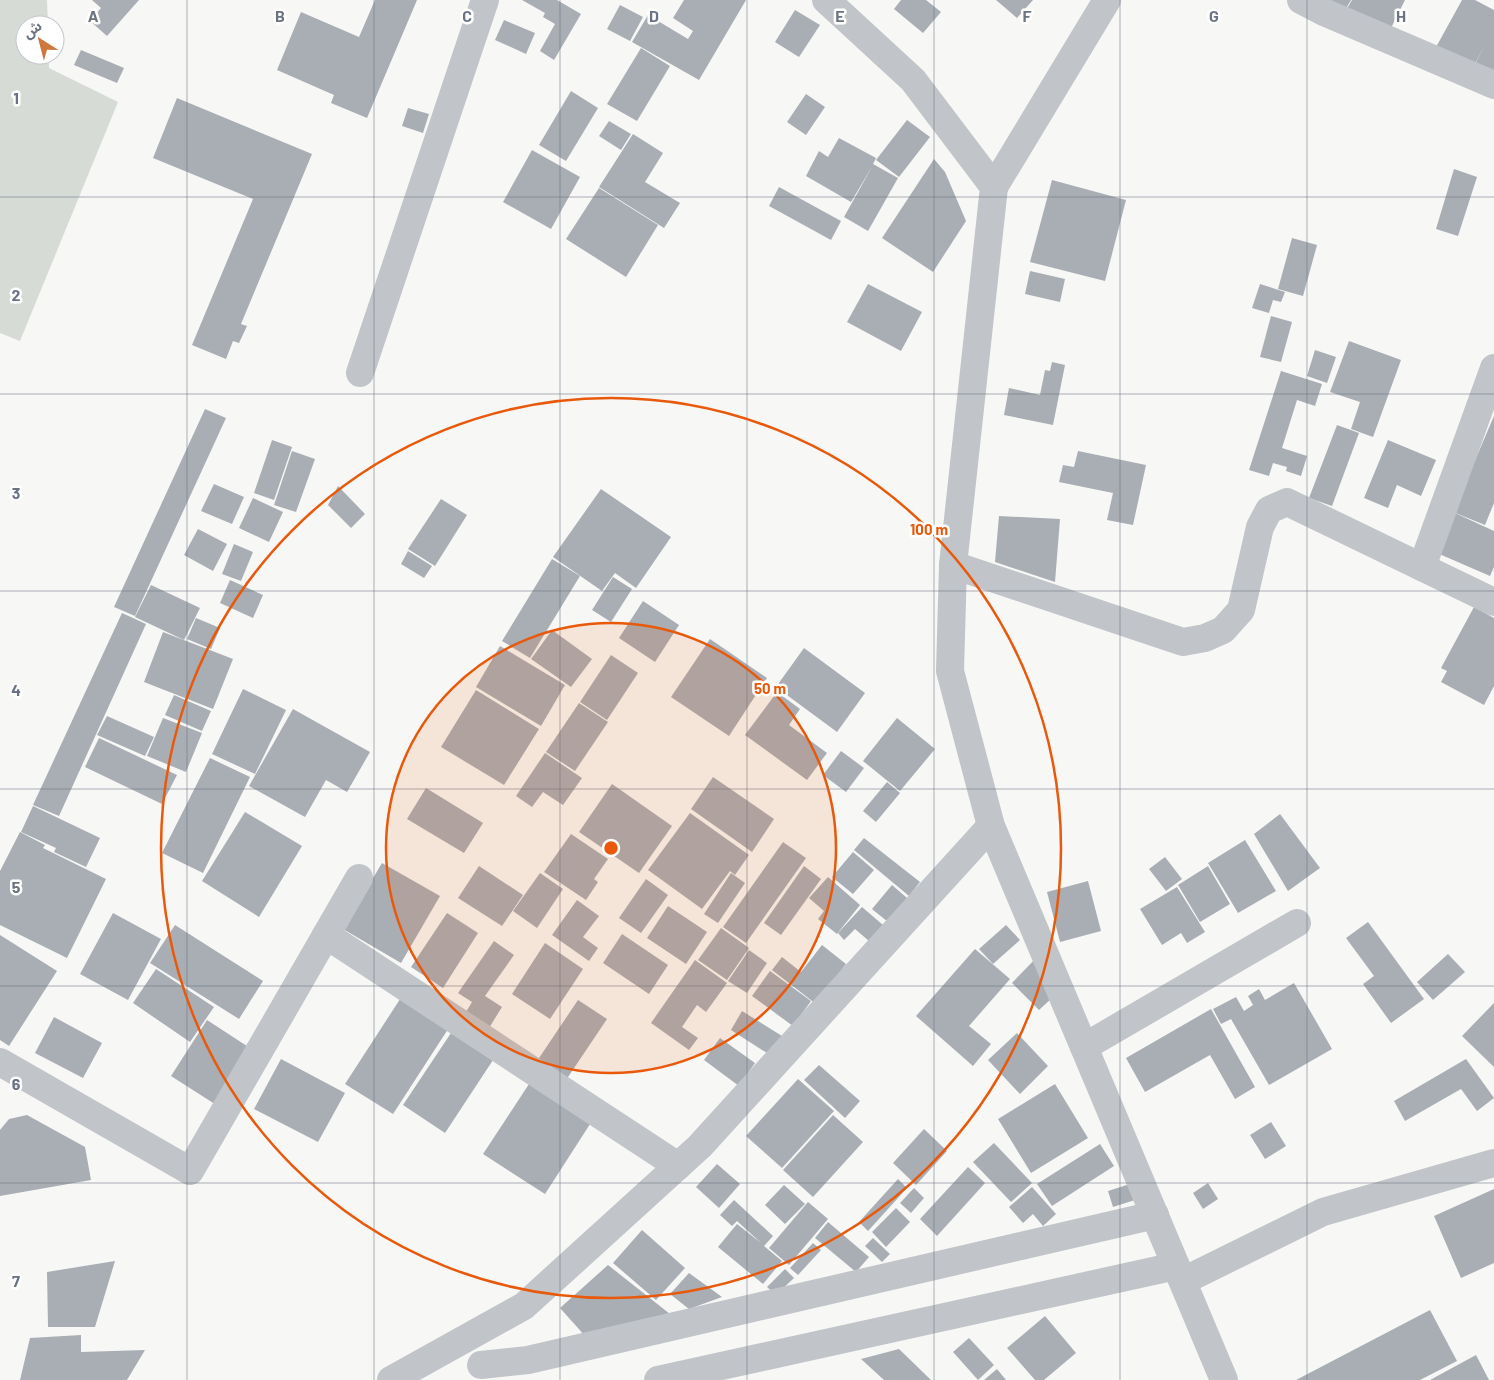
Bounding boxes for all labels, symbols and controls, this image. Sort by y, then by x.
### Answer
text: A [88,6,99,25]
text: B [275,6,285,25]
text: C [462,6,472,25]
text: D [649,6,659,25]
text: E [835,6,845,25]
text: F [1023,6,1032,25]
text: G [1209,6,1219,25]
text: H [1396,6,1406,25]
north arrow [15,15,65,65]
text: ش [19,17,45,42]
text: 1 [13,88,19,107]
text: 2 [12,285,21,304]
text: 3 [12,483,20,502]
text: 100 m [910,520,948,538]
text: 50 m [754,679,786,697]
text: 4 [11,680,21,699]
centre of rings [602,839,620,857]
text: 5 [12,877,21,896]
text: 6 [12,1074,21,1093]
text: 7 [12,1271,20,1290]

